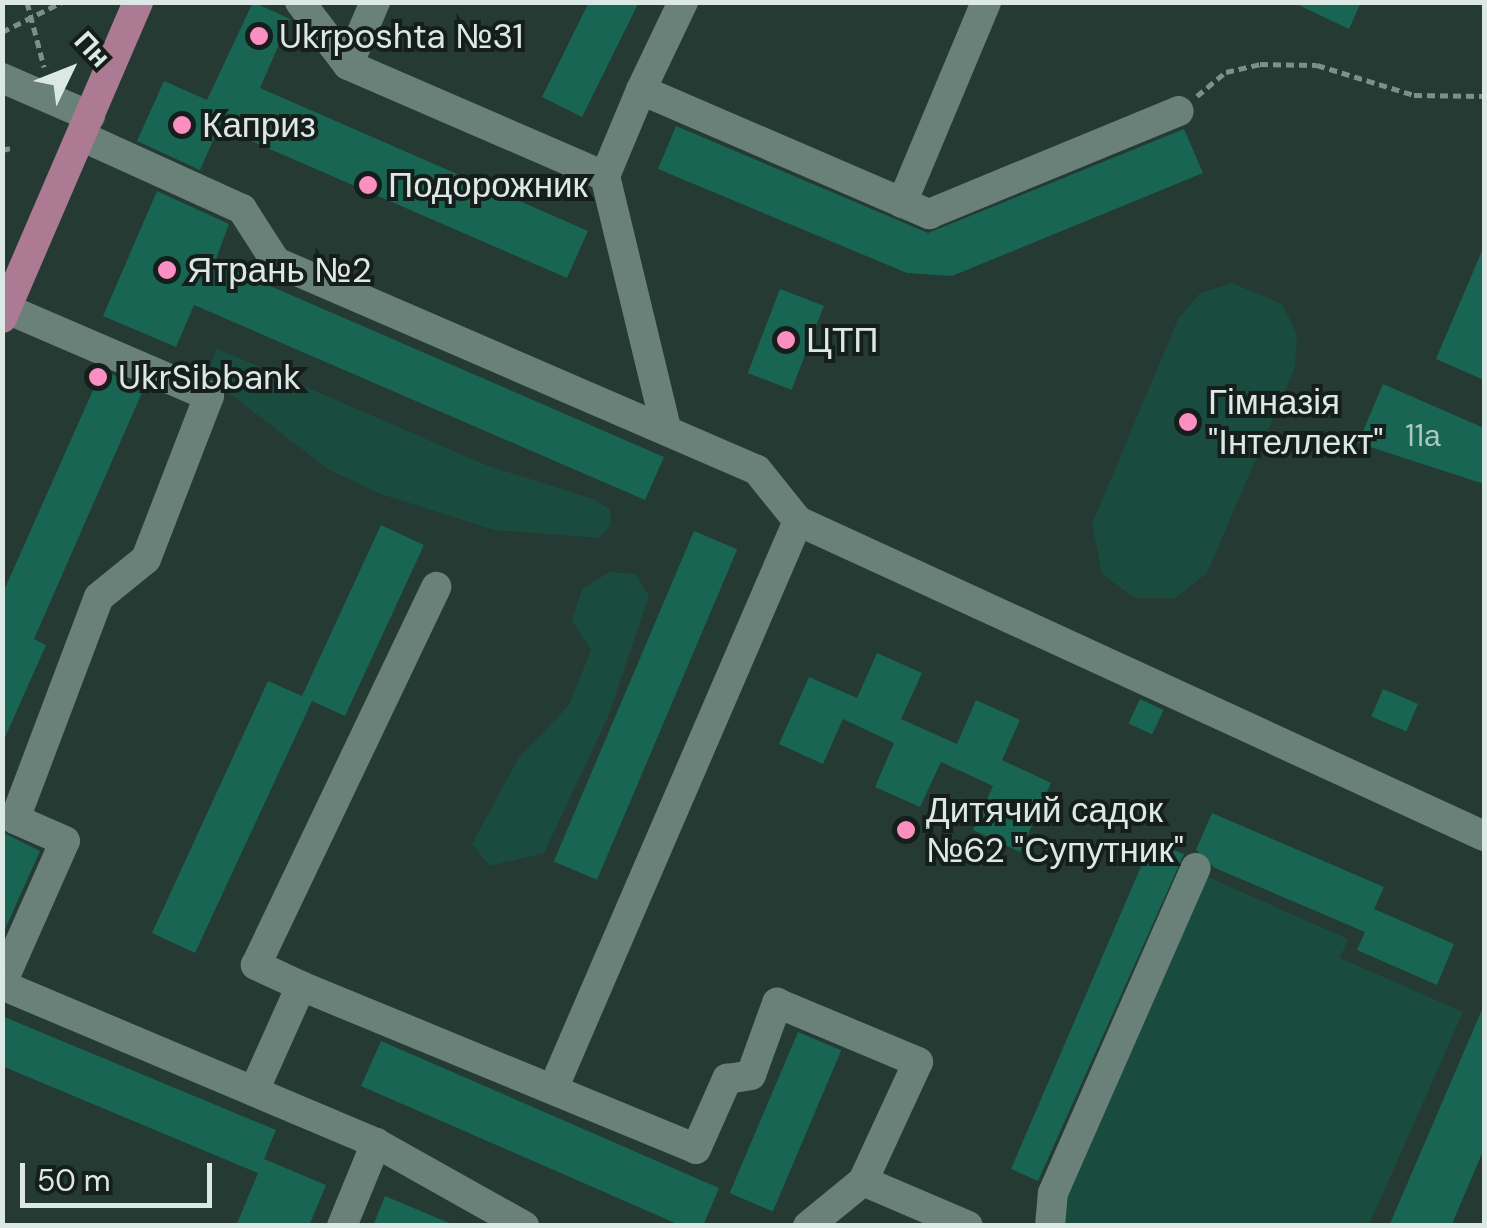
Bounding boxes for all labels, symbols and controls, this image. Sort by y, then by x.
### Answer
place label: Ukrposhta №31 [279,15,524,57]
north arrow [20,20,120,120]
text: Пн [66,23,118,75]
marker: Ukrposhta №31 [248,25,270,47]
place label: Каприз [202,104,316,146]
marker: Каприз [171,114,193,136]
place label: Подорожник [388,164,588,206]
marker: Подорожник [357,174,379,196]
place label: Ятрань №2 [187,249,372,291]
marker: Ятрань №2 [156,259,178,281]
place label: ЦТП [806,319,878,361]
marker: ЦТП [775,329,797,351]
place label: UkrSibbank [118,356,301,398]
marker: UkrSibbank [87,366,109,388]
place label: Гімназія "Інтеллект" [1208,381,1383,463]
marker: Гімназія "Інтеллект" [1177,411,1199,433]
house number: 11а [1405,418,1441,454]
place label: Дитячий садок №62 "Супутник" [926,789,1184,871]
marker: Дитячий садок №62 "Супутник" [895,819,917,841]
scale bar [25,1143,218,1205]
text: 50 m [37,1161,111,1200]

